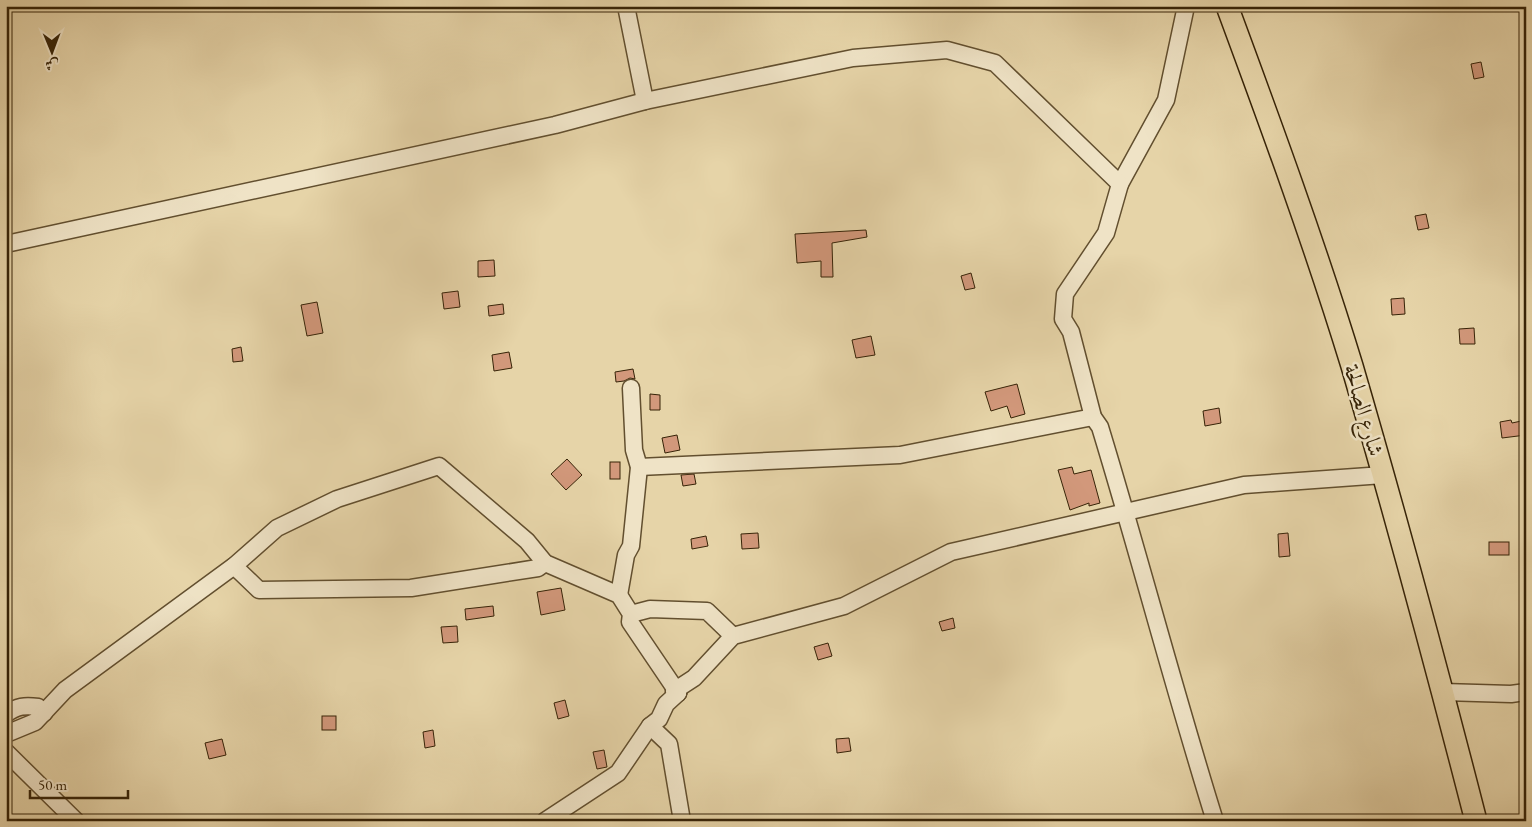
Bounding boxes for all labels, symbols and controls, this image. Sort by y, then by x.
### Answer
north arrow [28,28,78,78]
text: ش [45,56,59,74]
street label: شارع الصالحة [1333,361,1391,460]
scale bar [30,767,128,799]
text: 50 m [38,775,67,794]

